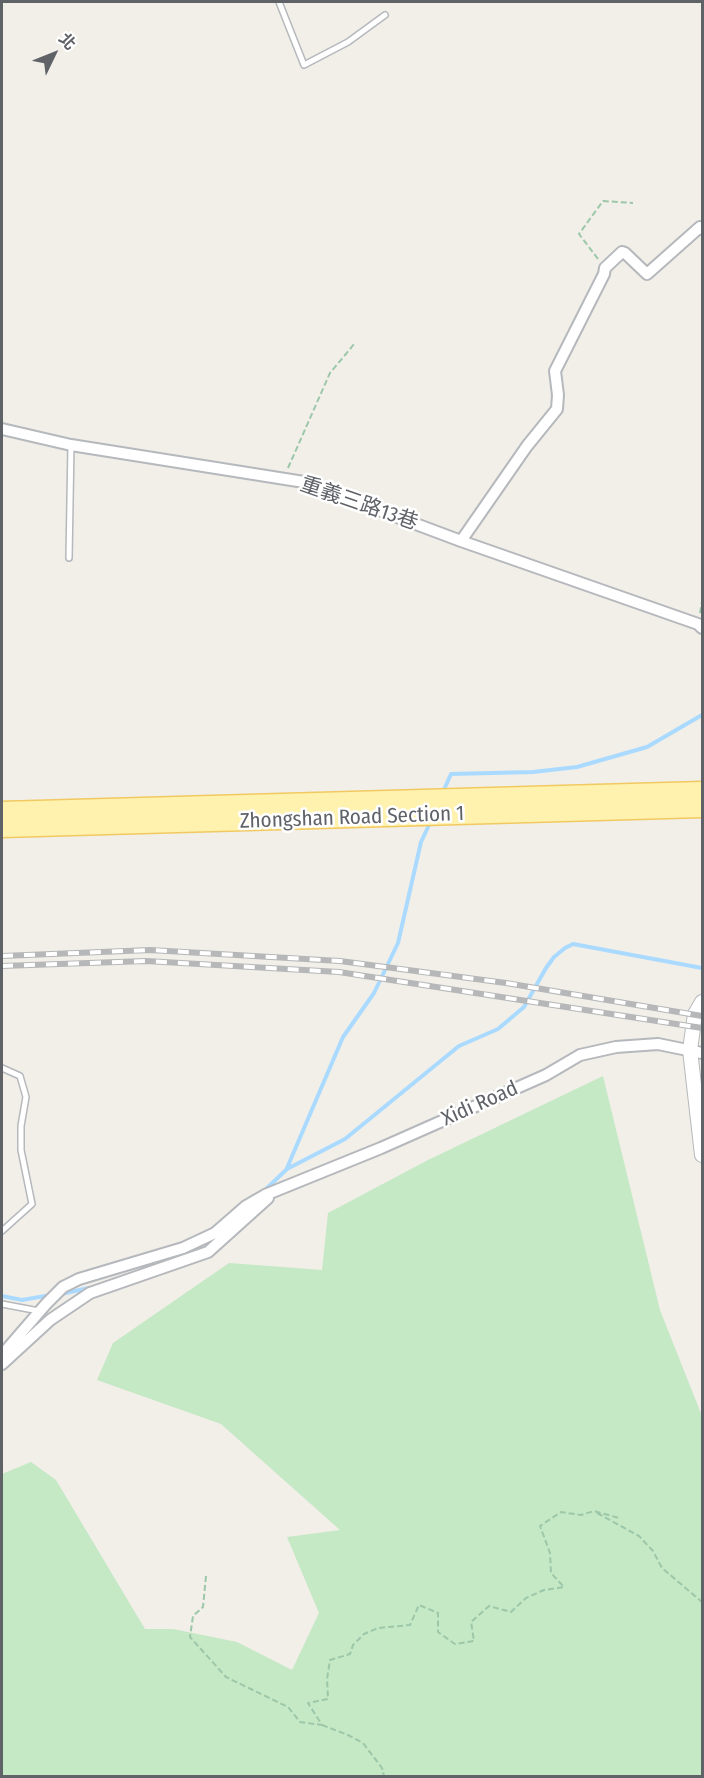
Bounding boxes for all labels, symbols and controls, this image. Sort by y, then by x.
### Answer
north arrow [24,24,84,84]
text: 北 [55,29,80,54]
street label: 重義三路13巷 [297,472,421,536]
street label: Zhongshan Road Section 1 [239,801,465,835]
street label: Xidi Road [438,1076,522,1132]

